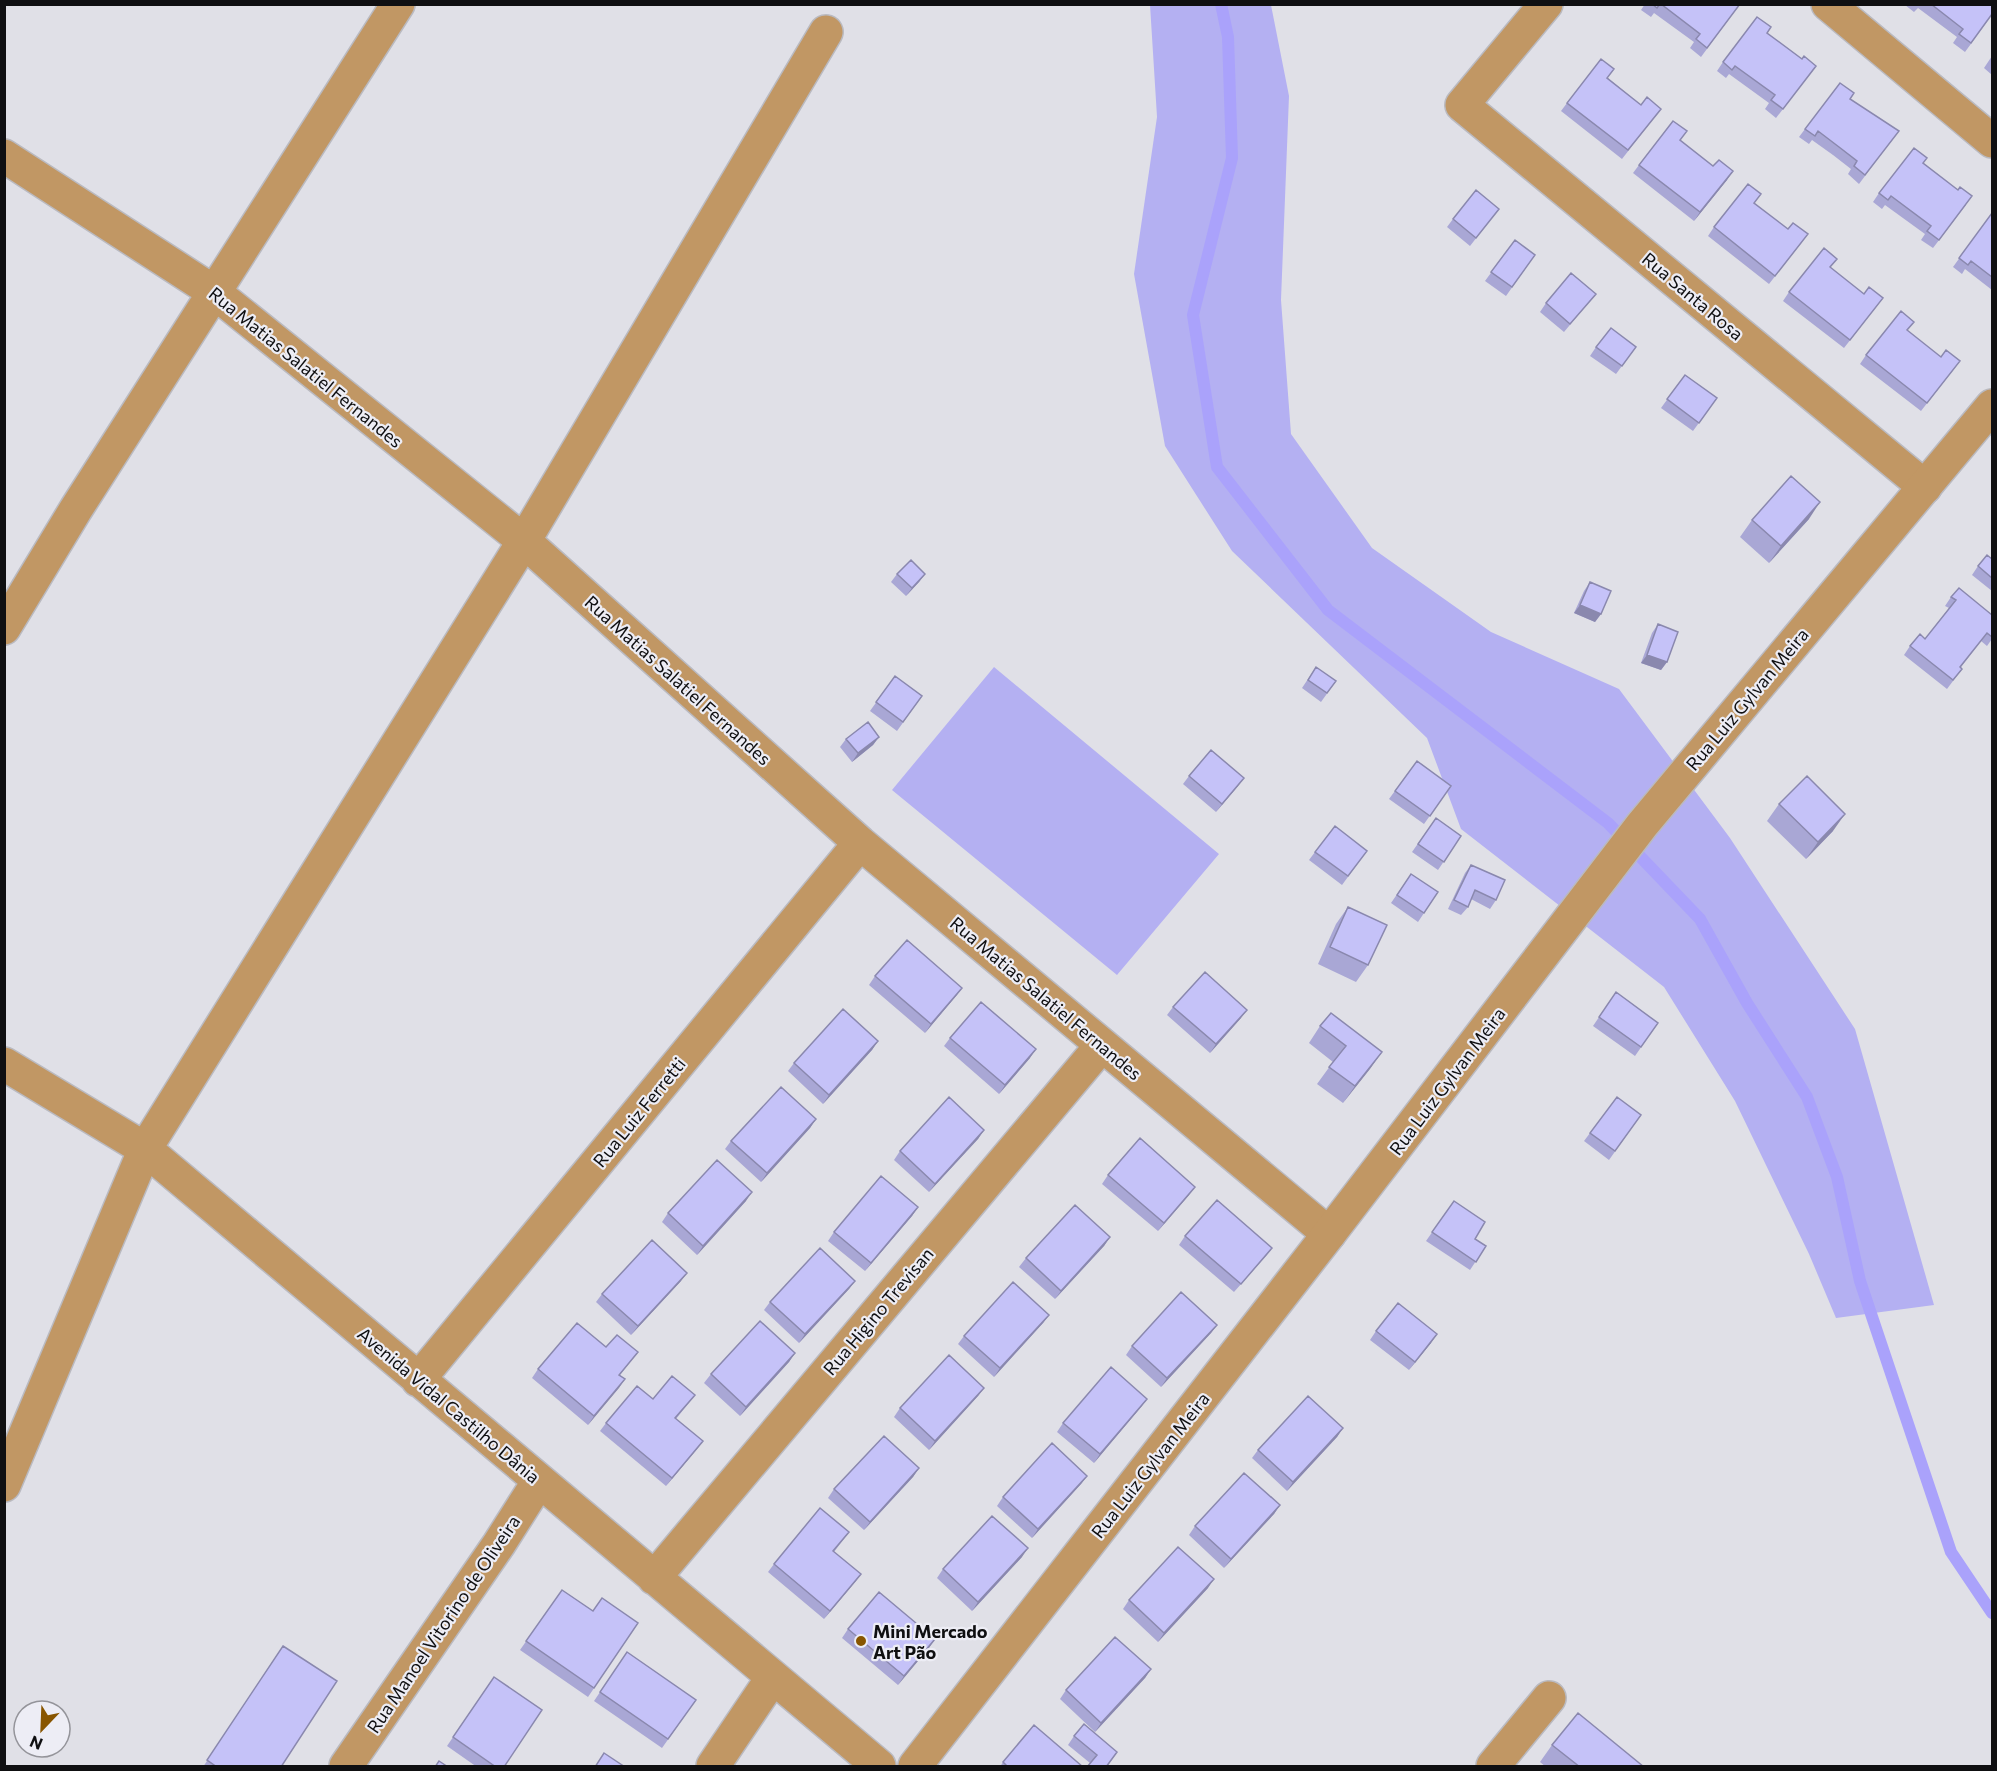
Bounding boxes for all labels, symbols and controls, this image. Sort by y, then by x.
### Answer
street label: Rua Santa Rosa [1638,247,1748,345]
street label: Rua Matias Salatiel Fernandes [205,282,407,452]
street label: Rua Matias Salatiel Fernandes [580,591,776,769]
street label: Rua Luiz Gylvan Meira [1681,623,1813,775]
street label: Rua Matias Salatiel Fernandes [946,912,1146,1084]
street label: Rua Luiz Gylvan Meira [1384,1003,1510,1159]
street label: Rua Luiz Ferretti [588,1053,690,1171]
street label: Rua Higino Trevisan [818,1243,938,1379]
street label: Avenida Vidal Castilho Dânia [353,1322,545,1488]
street label: Rua Luiz Gylvan Meira [1086,1388,1214,1542]
street label: Rua Manoel Vitorino de Oliveira [362,1511,524,1737]
place label: Mini Mercado Art Pão [873,1620,988,1663]
marker: Mini Mercado Art Pão [854,1634,868,1648]
north arrow [12,1699,72,1759]
text: N [27,1732,45,1754]

